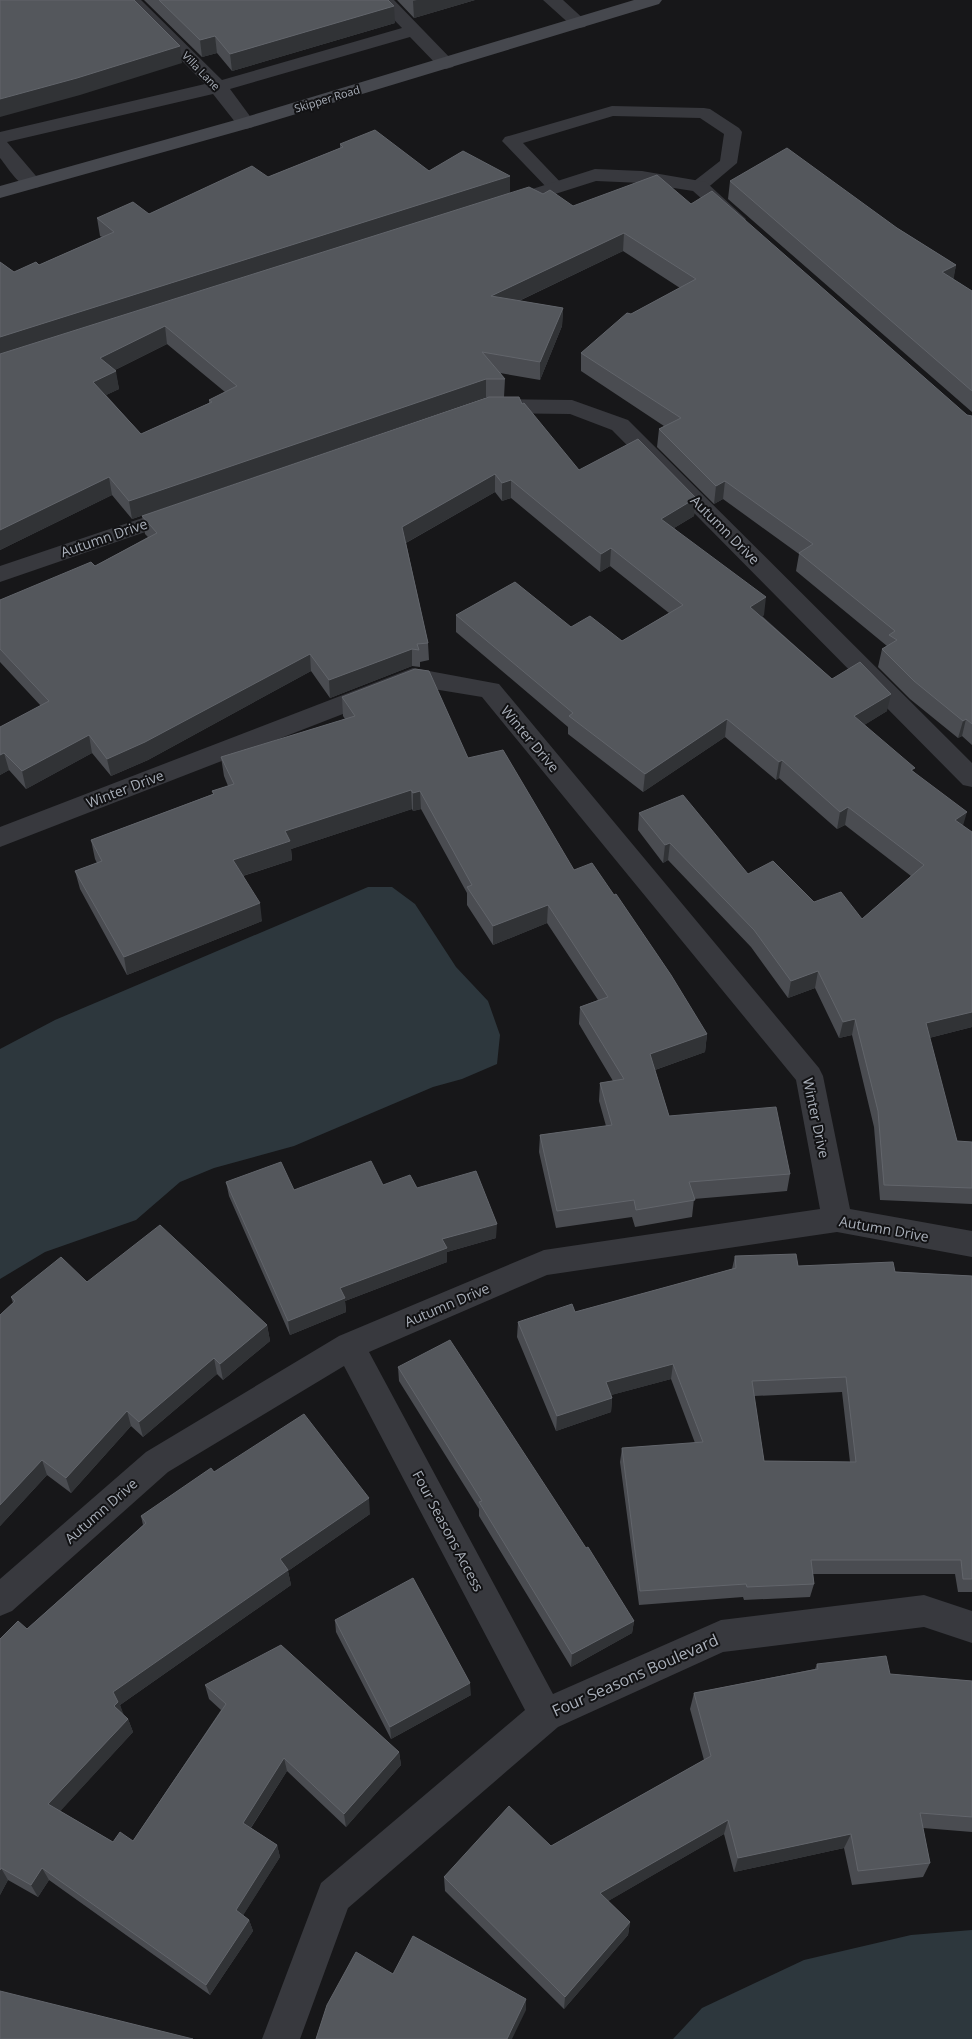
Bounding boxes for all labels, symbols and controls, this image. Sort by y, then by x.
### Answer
street label: Villa Lane [179,48,224,93]
street label: Skipper Road [292,81,361,116]
street label: Autumn Drive [687,491,764,568]
street label: Autumn Drive [58,514,150,561]
street label: Winter Drive [497,701,564,776]
street label: Winter Drive [83,765,166,812]
street label: Winter Drive [799,1076,834,1160]
street label: Autumn Drive [838,1211,930,1246]
street label: Autumn Drive [401,1278,492,1331]
street label: Four Seasons Access [409,1467,489,1595]
street label: Autumn Drive [60,1474,141,1547]
street label: Four Seasons Boulevard [548,1628,722,1722]

